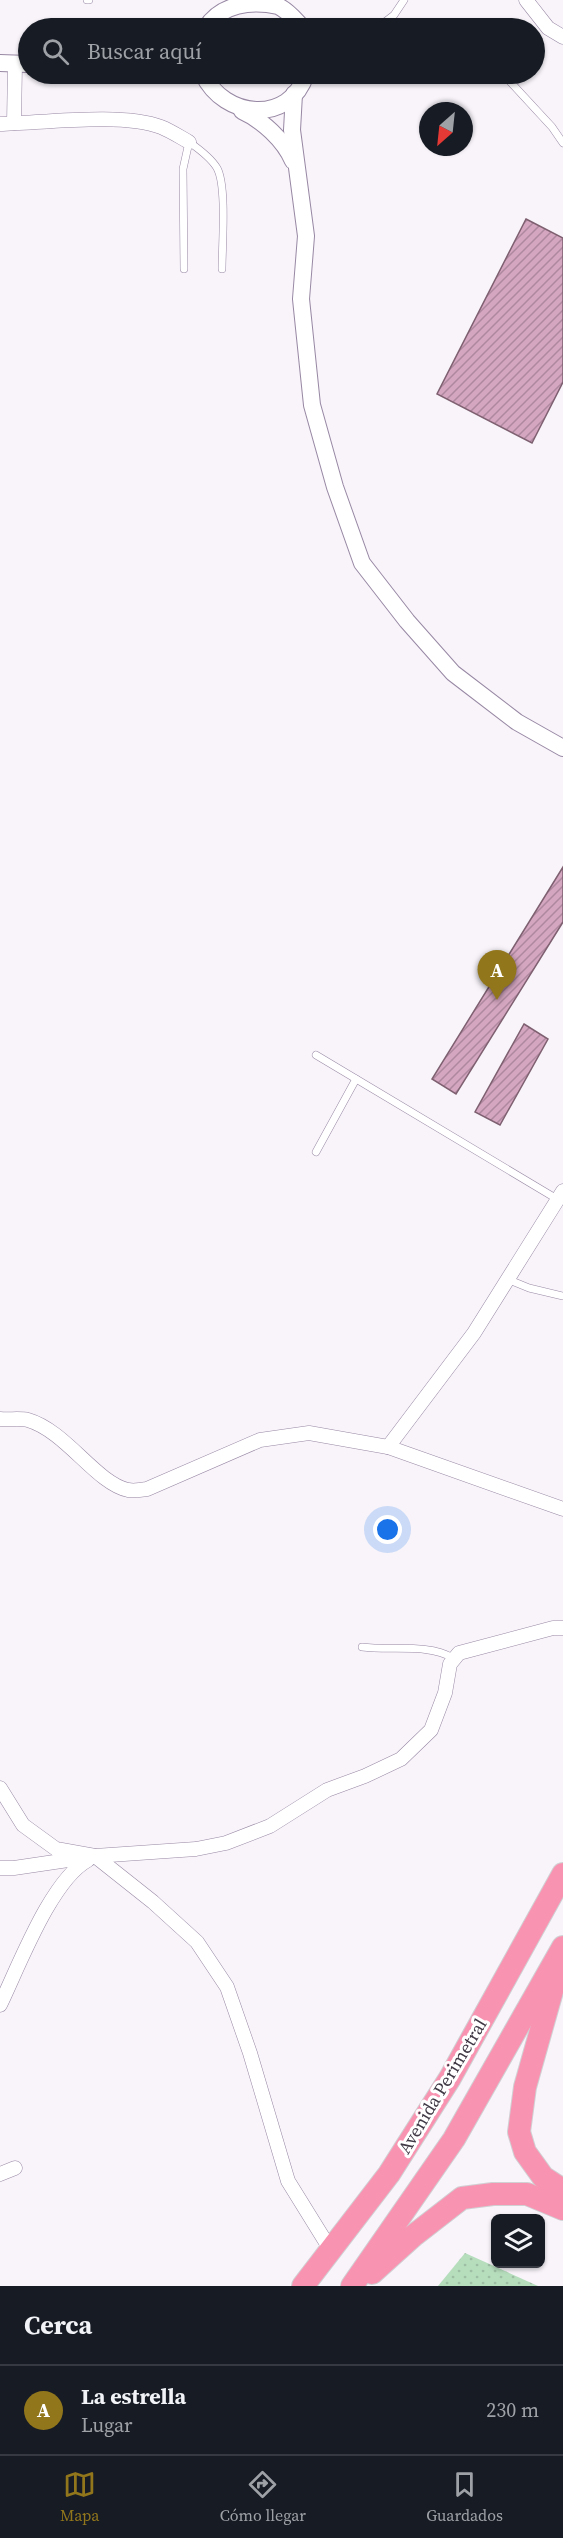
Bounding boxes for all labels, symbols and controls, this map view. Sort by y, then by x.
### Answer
search box [18,18,545,84]
icon: search [39,35,72,68]
text: Buscar aquí [87,36,202,66]
north arrow [419,102,473,156]
pin: A [478,950,516,1000]
your location [373,1515,402,1544]
street label: Avenida Perimetral [392,2014,492,2158]
map controls [491,2214,545,2268]
button: layers [491,2214,545,2268]
text: Cerca [24,2307,92,2343]
text: La estrella [81,2381,186,2411]
text: A [37,2396,50,2424]
text: 230 m [486,2396,539,2424]
text: Lugar [81,2411,132,2439]
tab: Mapa [60,2468,100,2526]
tab: Cómo llegar [220,2468,306,2526]
tab: Guardados [426,2468,503,2526]

